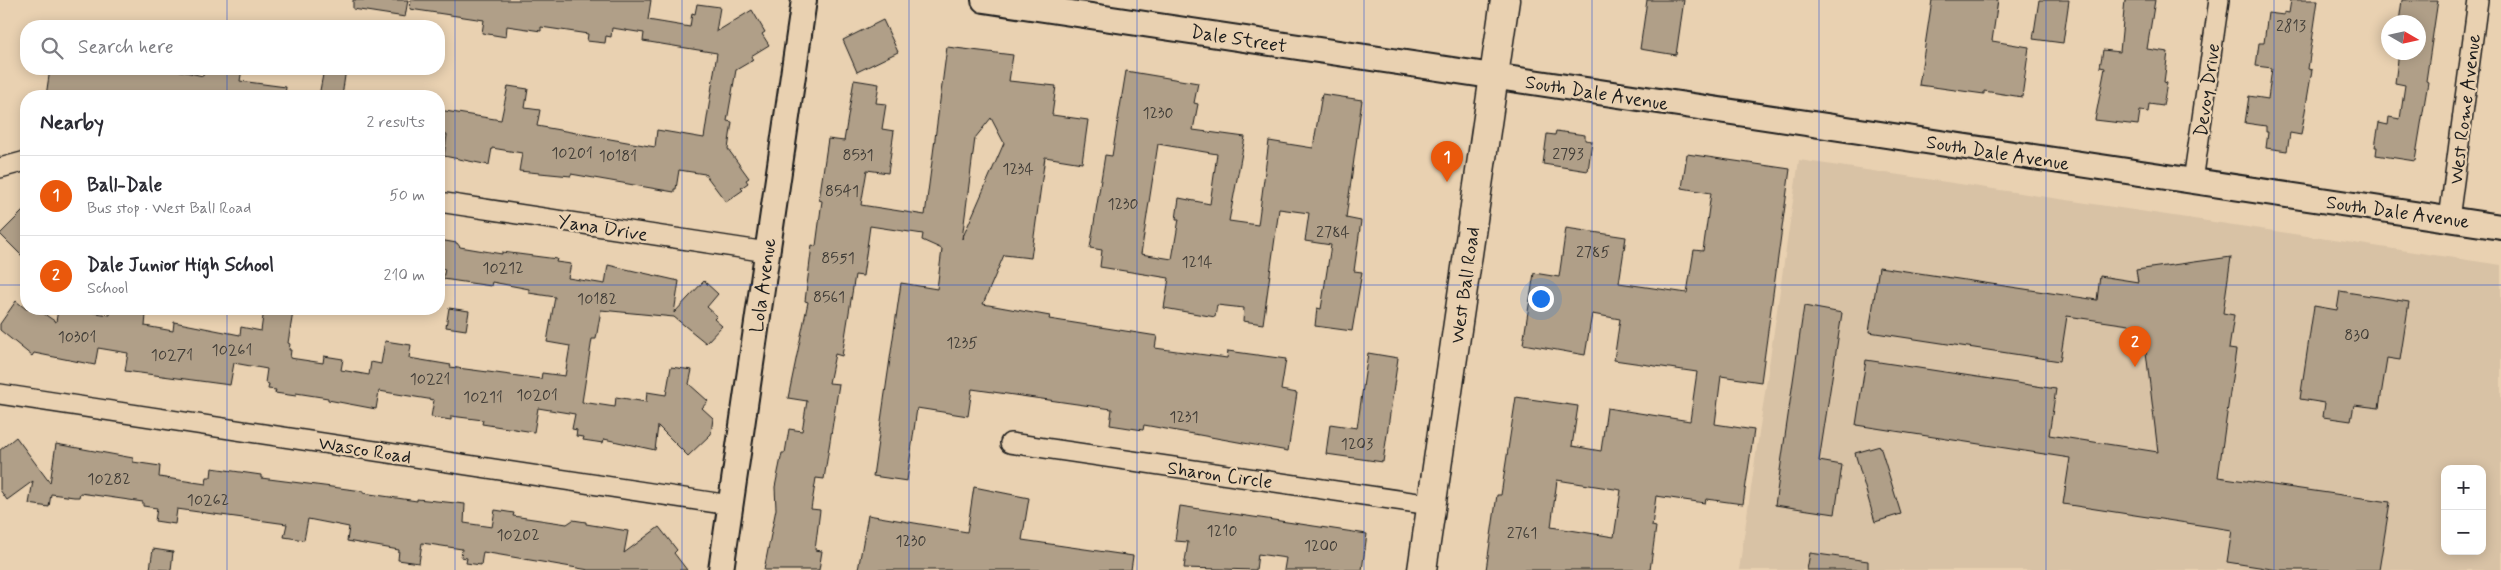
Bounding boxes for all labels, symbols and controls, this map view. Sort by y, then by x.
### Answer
north arrow [2381,15,2426,60]
house number: 2813 [2276,16,2306,37]
search box [20,20,445,75]
street label: Dale Street [1189,20,1289,59]
street label: West Rome Avenue [2444,32,2487,186]
icon: search [38,34,66,62]
text: Search here [78,35,174,60]
street label: Devoy Drive [2189,42,2226,139]
street label: South Dale Avenue [1523,70,1670,117]
house number: 1230 [1142,103,1174,124]
text: Nearby [40,109,104,137]
text: 2 results [367,112,425,133]
street label: South Dale Avenue [1924,130,2071,177]
pin: 1 [1431,141,1463,182]
house number: 10201 [551,143,593,164]
house number: 2793 [1552,144,1584,165]
house number: 8531 [842,145,874,166]
house number: 10181 [599,146,637,167]
house number: 1234 [1002,159,1034,180]
text: Ball-Dale [87,173,162,198]
house number: 8541 [825,181,859,202]
text: 1 [52,185,60,206]
text: 50 m [389,185,425,206]
street label: South Dale Avenue [2324,190,2471,235]
house number: 1230 [1107,194,1139,215]
text: Bus stop · West Ball Road [87,198,251,219]
street label: Yana Drive [556,209,650,248]
house number: 2784 [1316,222,1350,243]
street label: West Ball Road [1445,225,1486,345]
street label: Lola Avenue [744,236,782,334]
house number: 2785 [1576,242,1610,263]
house number: 8551 [821,248,855,269]
house number: 1214 [1181,252,1213,273]
text: Dale Junior High School [87,253,274,278]
house number: 10212 [482,258,524,279]
text: 2 [52,265,60,286]
text: 210 m [384,265,425,286]
text: School [87,278,128,299]
your location [1528,286,1554,312]
house number: 8561 [813,287,845,308]
house number: 10182 [577,289,617,310]
house number: 830 [2344,325,2370,346]
pin: 2 [2119,326,2151,367]
house number: 10301 [58,327,96,348]
house number: 1235 [946,333,978,354]
house number: 10261 [212,340,252,361]
house number: 10271 [151,345,193,366]
house number: 10221 [410,369,450,390]
house number: 10201 [516,385,558,406]
house number: 10211 [463,387,503,408]
house number: 1231 [1169,407,1199,428]
street label: Wasco Road [317,431,413,470]
house number: 1203 [1341,434,1373,455]
street label: Sharon Circle [1166,456,1274,495]
map controls [2441,465,2486,555]
button: + [2441,465,2486,510]
house number: 10282 [87,469,131,490]
house number: 10262 [187,490,229,511]
button: − [2441,510,2486,555]
house number: 1210 [1207,521,1237,542]
house number: 2761 [1507,523,1537,544]
house number: 10202 [496,525,540,546]
house number: 1230 [895,531,927,552]
house number: 1200 [1304,536,1338,557]

